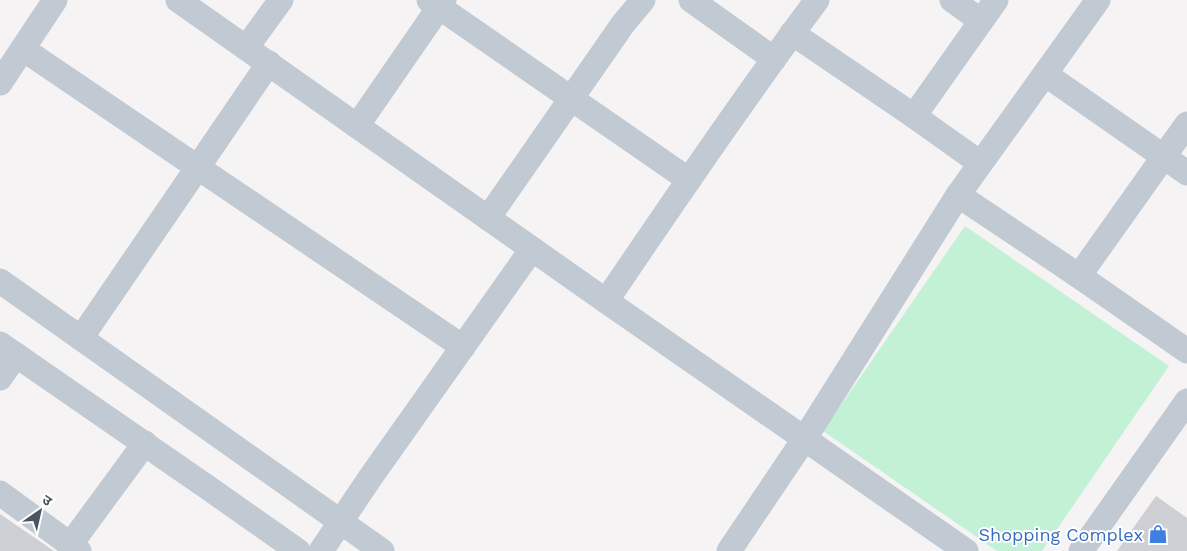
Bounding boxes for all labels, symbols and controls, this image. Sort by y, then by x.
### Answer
north arrow [15,486,65,536]
text: उ [39,491,56,510]
shop icon: Shopping Complex [1147,523,1169,545]
place label: Shopping Complex [979,524,1143,545]

